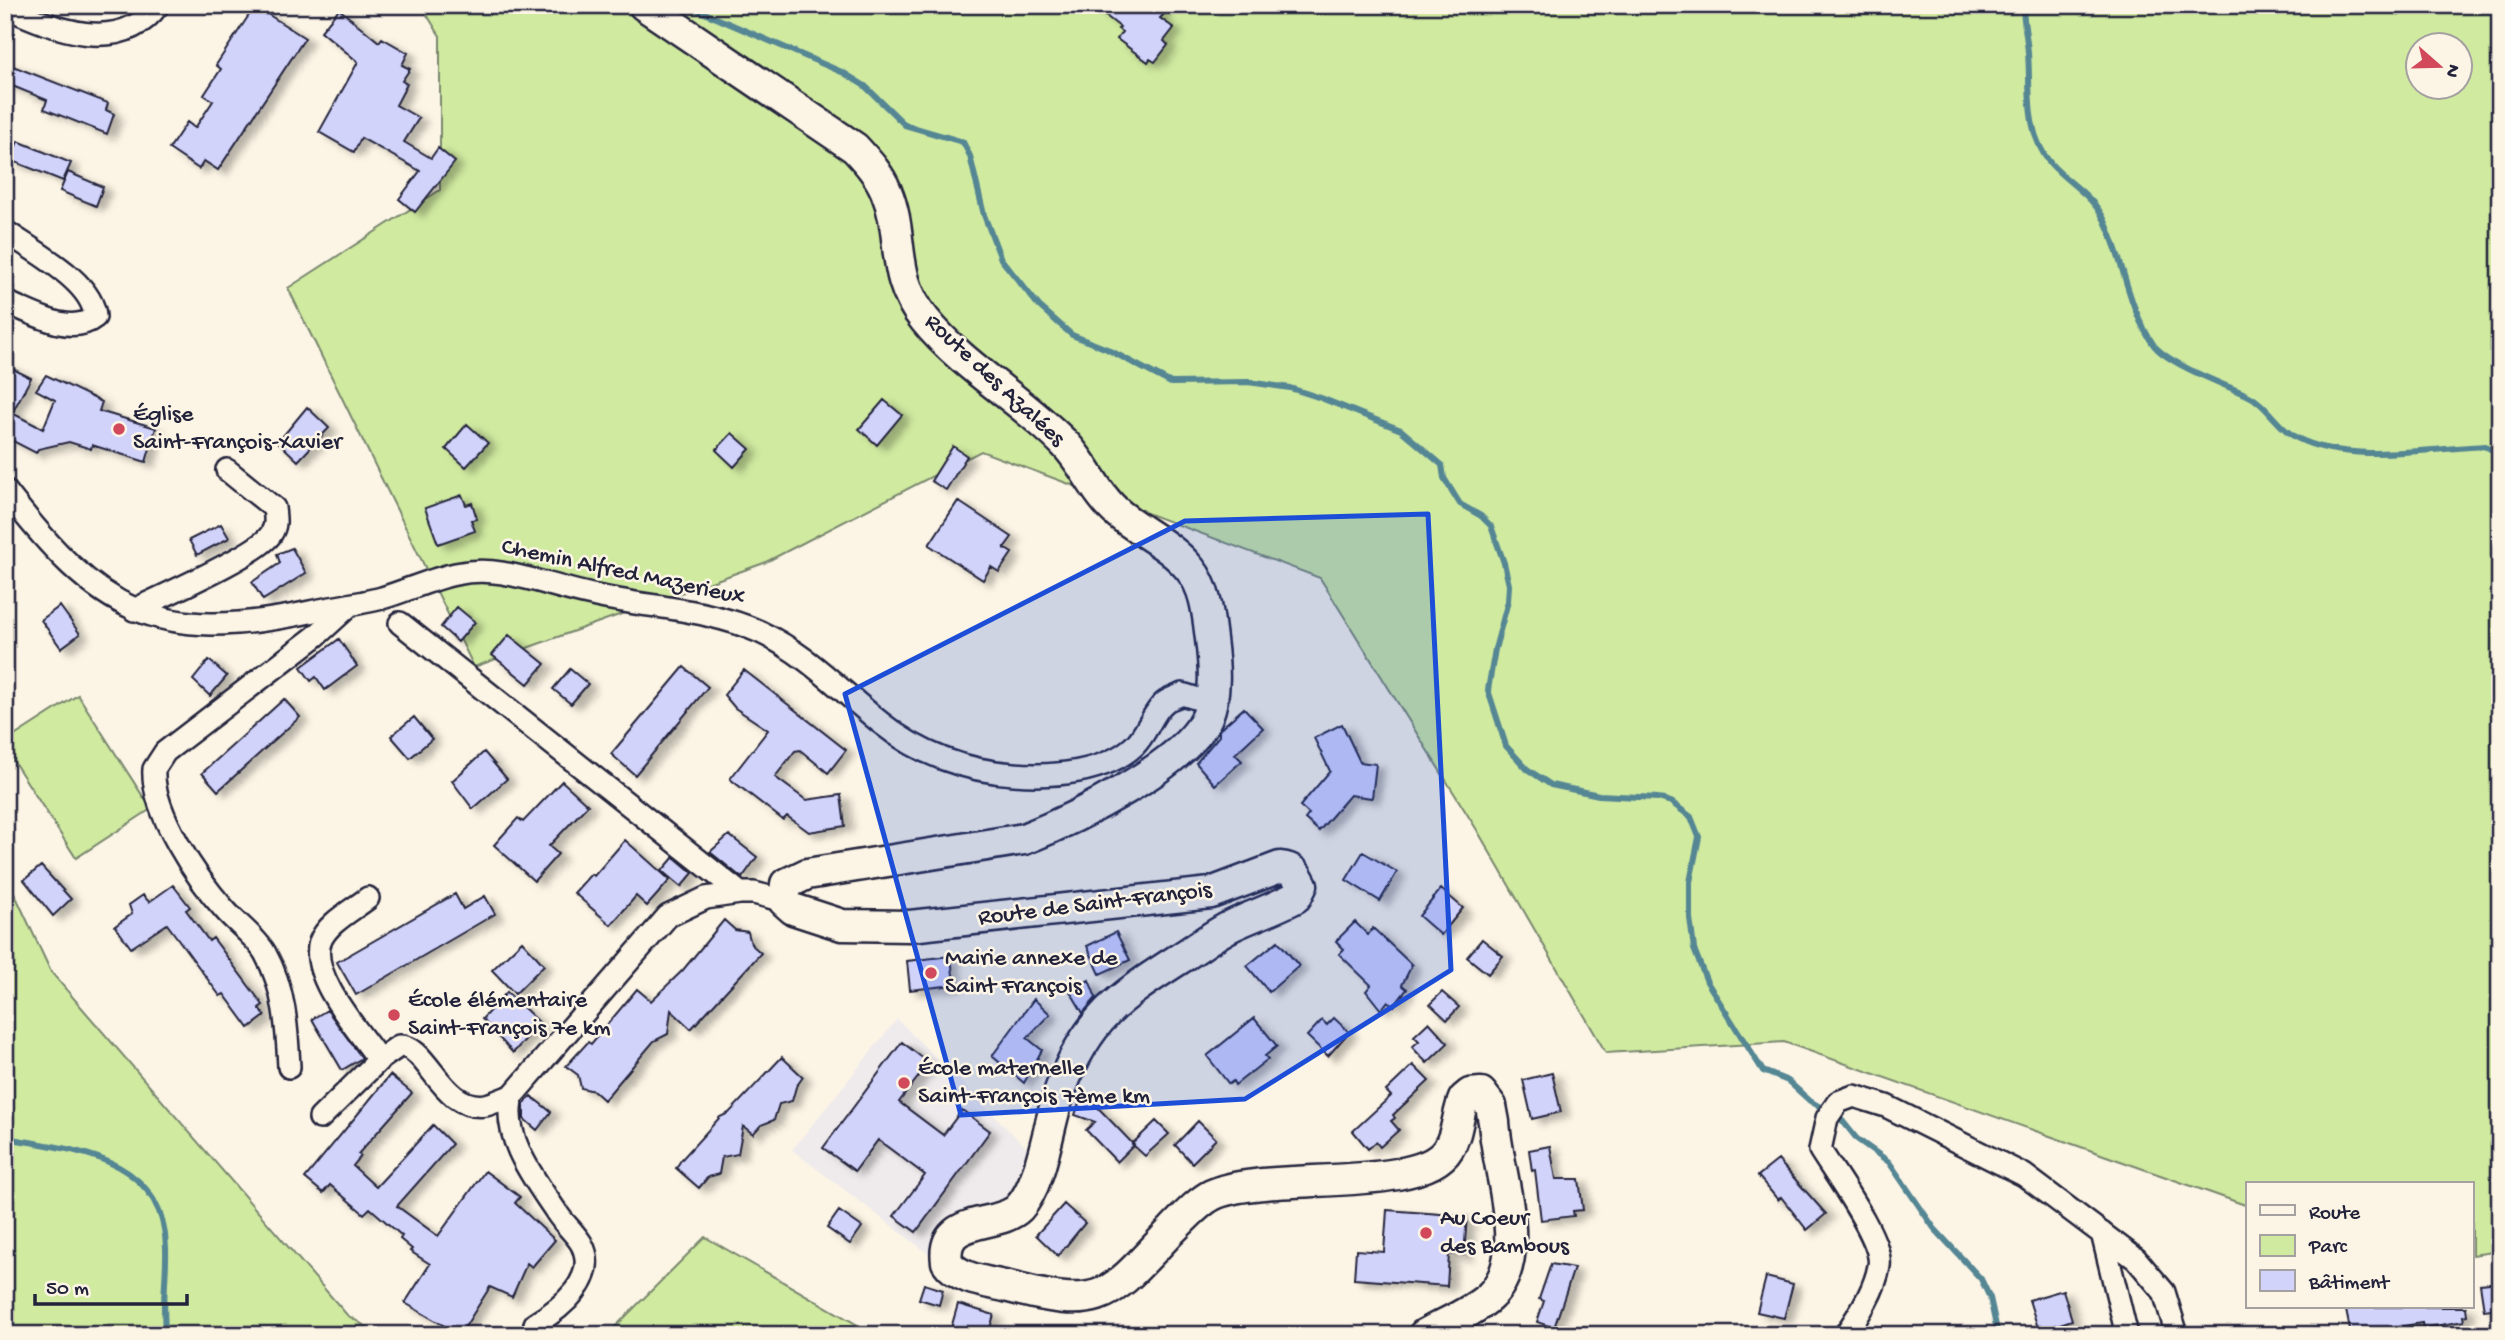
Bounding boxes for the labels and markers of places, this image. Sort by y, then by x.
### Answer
place label: Église Saint-François-Xavier [133,401,344,458]
marker: Église Saint-François-Xavier [111,421,127,437]
place label: Mairie annexe de Saint François [945,945,1118,1002]
marker: Mairie annexe de Saint François [923,965,939,981]
place label: École élémentaire Saint-François 7e km [408,987,611,1044]
marker: École élémentaire Saint-François 7e km [386,1007,402,1023]
place label: École maternelle Saint-François 7ème km [918,1055,1150,1112]
marker: École maternelle Saint-François 7ème km [896,1075,912,1091]
place label: Au Coeur des Bambous [1440,1205,1570,1262]
marker: Au Coeur des Bambous [1418,1225,1434,1241]

